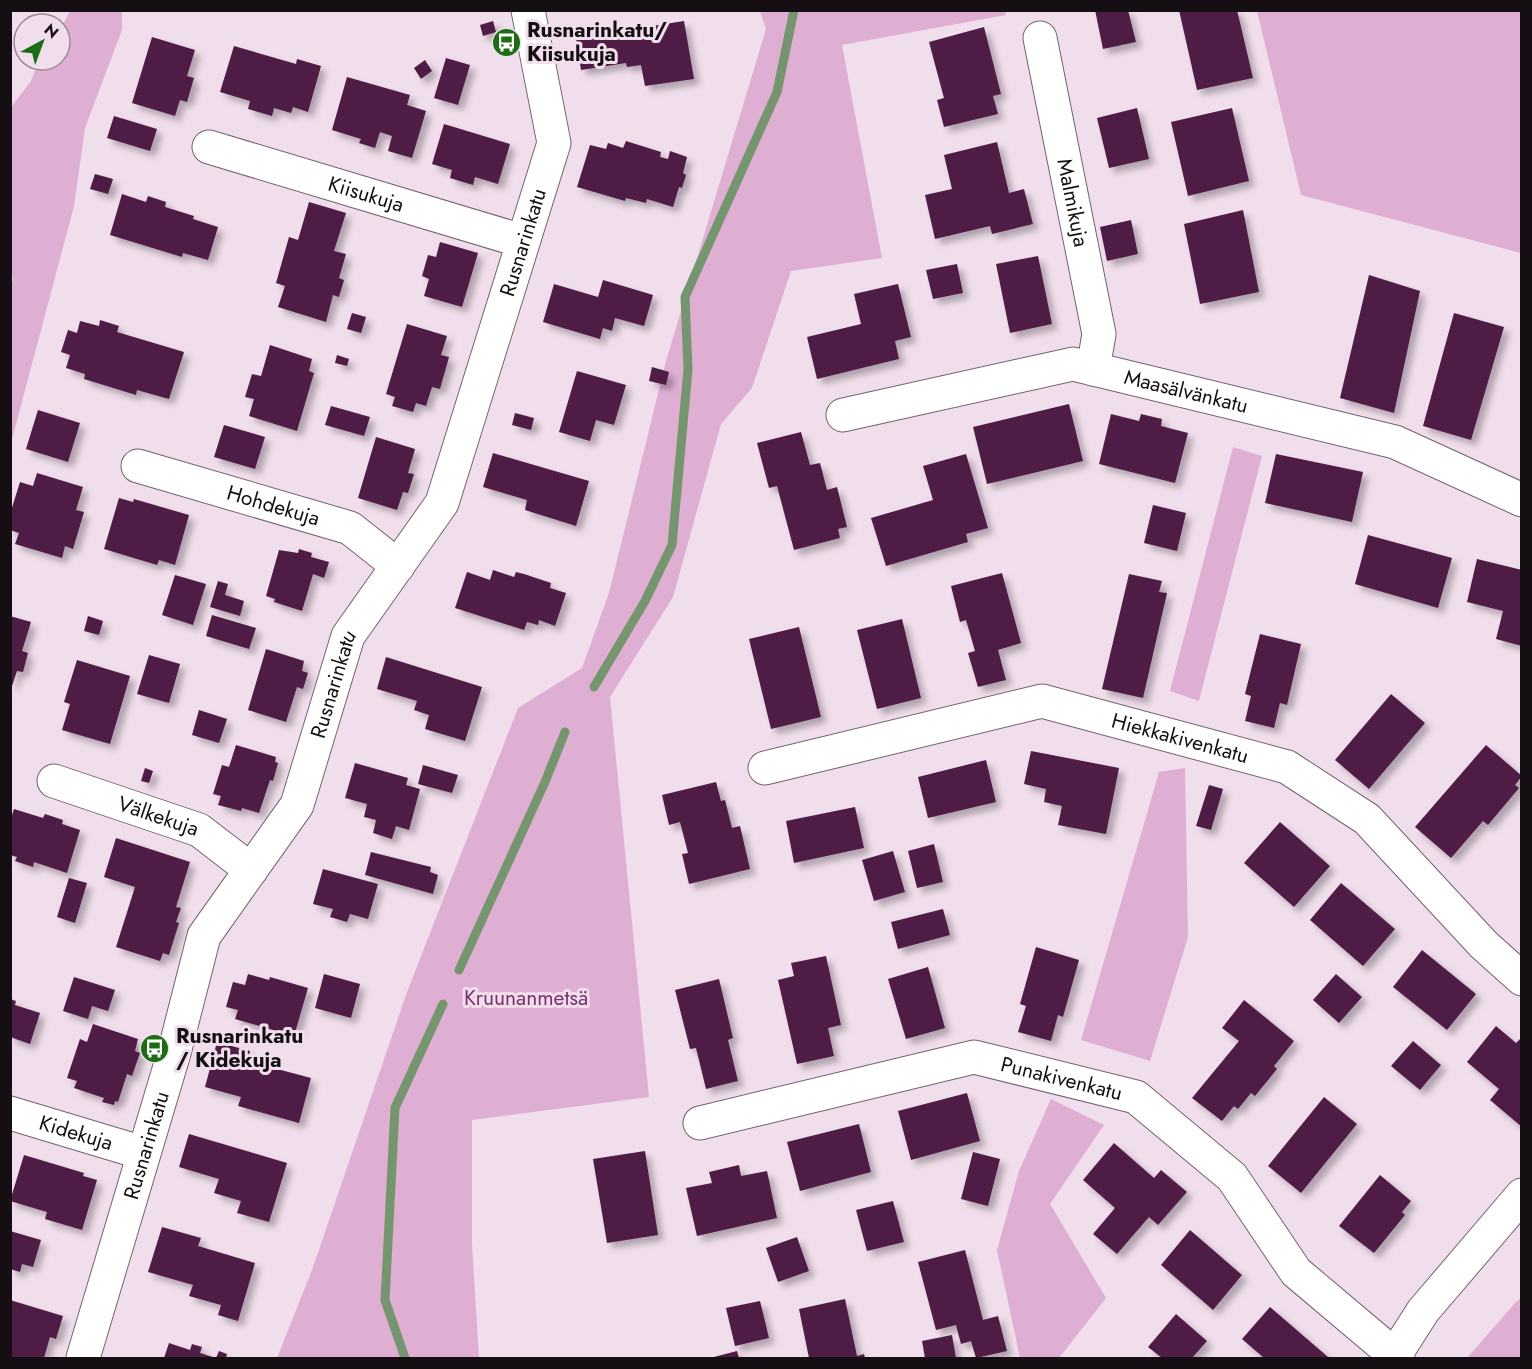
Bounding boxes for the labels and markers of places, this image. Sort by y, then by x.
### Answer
place label: Rusnarinkatu/ Kiisukuja [527,15,667,69]
bus stop icon: Rusnarinkatu/ Kiisukuja [490,26,522,58]
place label: Rusnarinkatu / Kidekuja [176,1021,303,1075]
bus stop icon: Rusnarinkatu / Kidekuja [139,1032,171,1064]

